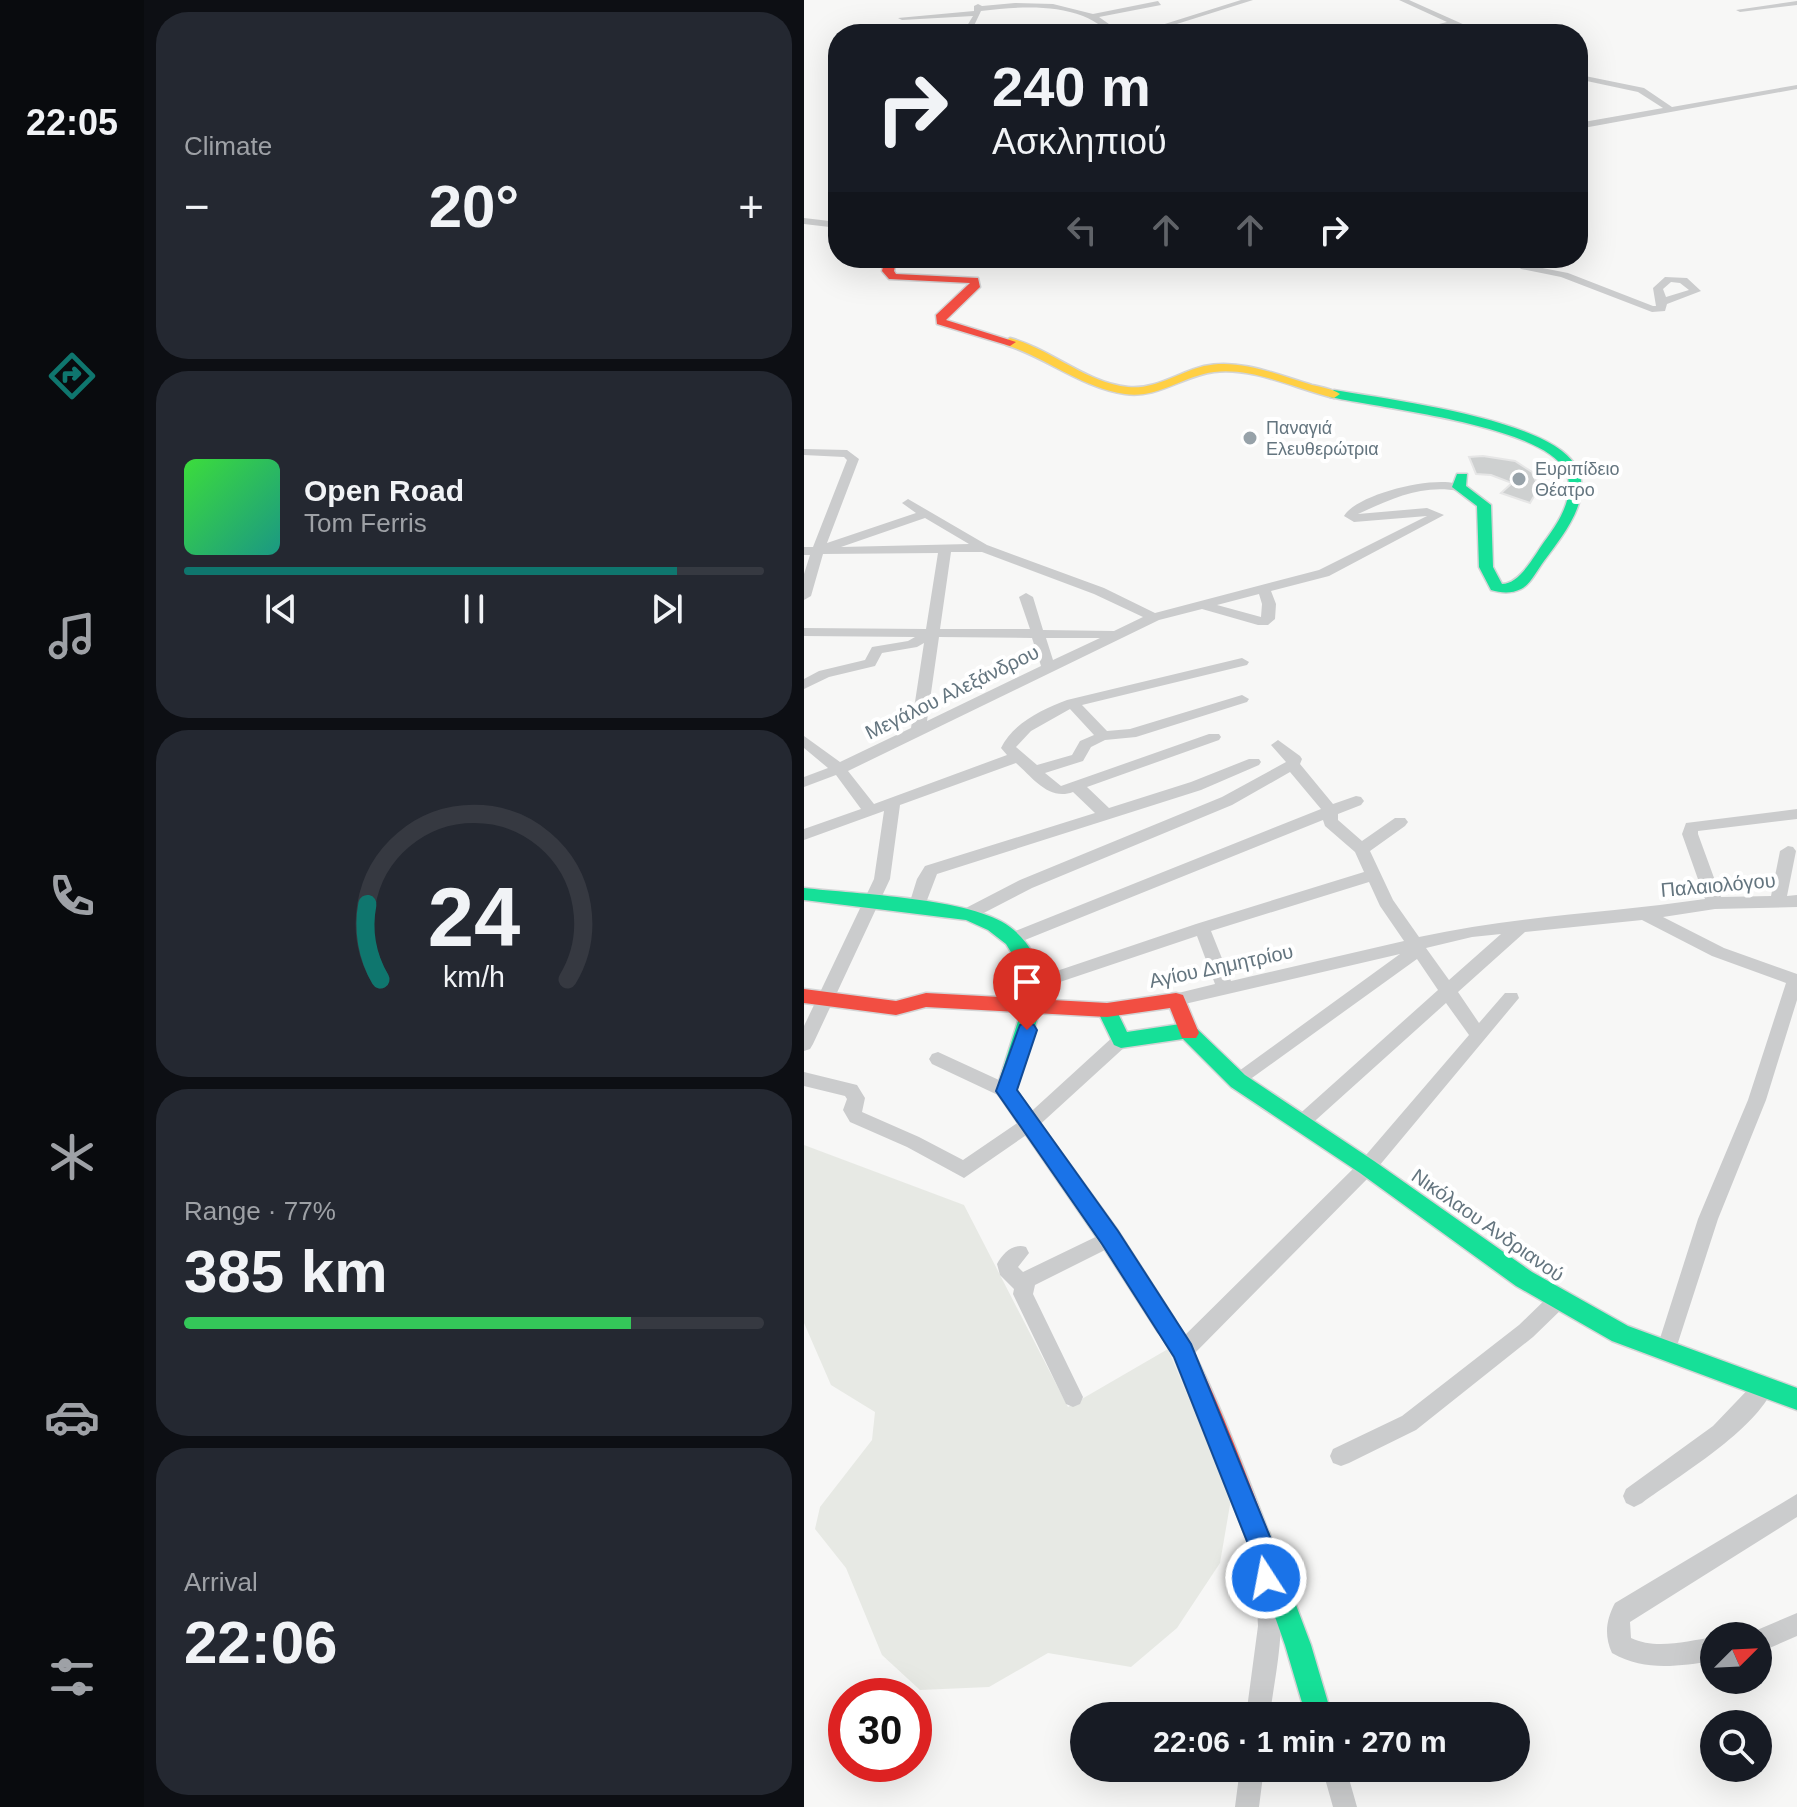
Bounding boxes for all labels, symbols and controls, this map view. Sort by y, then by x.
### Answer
text: 240 m [992,55,1151,118]
icon: right [860,56,964,160]
text: 22:05 [26,102,118,143]
text: Ασκληπιού [992,121,1167,162]
text: Climate [184,131,272,161]
text: 20° [429,173,519,240]
text: − [184,182,210,231]
text: + [738,182,764,231]
icon: left [1060,208,1104,252]
icon: ahead [1144,208,1188,252]
icon: ahead [1228,208,1272,252]
icon: right [1312,208,1356,252]
icon: directions [44,348,100,404]
place label: Παναγιά Ελευθερώτρια [1266,418,1379,459]
marker: Παναγιά Ελευθερώτρια [1241,429,1259,447]
place label: Ευριπίδειο Θέατρο [1535,459,1620,500]
marker: Ευριπίδειο Θέατρο [1510,470,1528,488]
text: Open Road [304,474,464,507]
text: Tom Ferris [304,508,427,538]
icon: previous [259,587,303,631]
icon: pause [452,587,496,631]
icon: next [645,587,689,631]
icon: music [44,608,100,664]
street label: Μεγάλου Αλεξάνδρου [862,640,1042,744]
icon: phone [44,868,100,924]
street label: Παλαιολόγου [1660,869,1776,901]
text: 24 [428,870,520,963]
street label: Αγίου Δημητρίου [1147,940,1295,992]
pin [993,948,1061,1030]
icon: arrive [1005,960,1049,1004]
text: km/h [443,961,505,993]
icon: climate [44,1129,100,1185]
street label: Νικόλαου Ανδριανού [1408,1164,1568,1286]
text: Range · 77% [184,1196,336,1226]
text: 385 km [184,1238,388,1305]
icon: car [44,1389,100,1445]
position arrow [1224,1536,1308,1620]
text: Arrival [184,1567,258,1597]
text: 22:06 [184,1609,337,1676]
north arrow [1700,1622,1772,1694]
map controls [1700,1622,1772,1782]
icon: filters [44,1649,100,1705]
speed limit sign: 30 [828,1678,932,1782]
button: search [1700,1710,1772,1782]
text: 22:06 · 1 min · 270 m [1153,1725,1447,1758]

